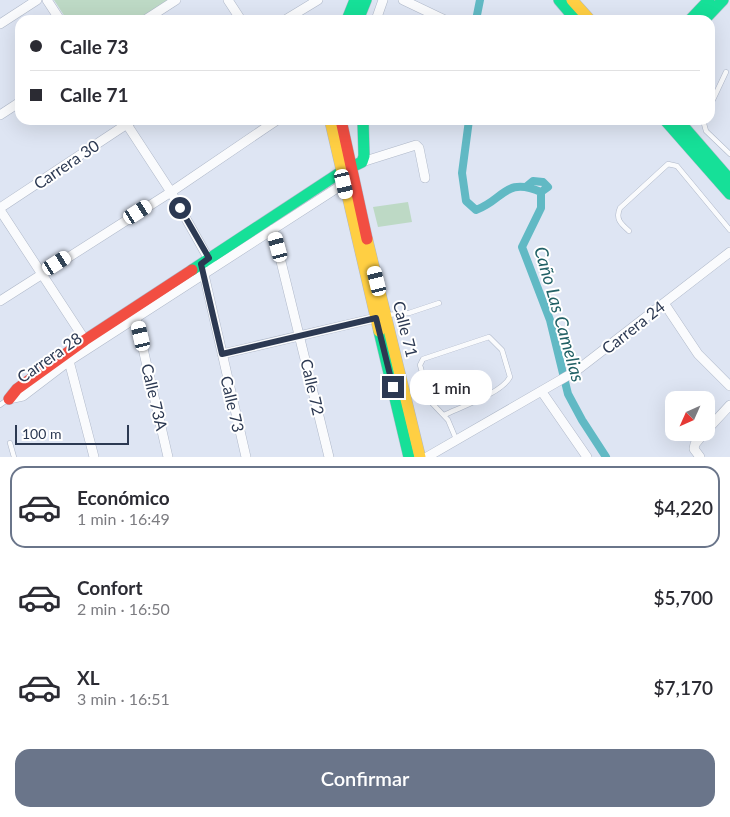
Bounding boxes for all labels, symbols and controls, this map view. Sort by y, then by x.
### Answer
text: Calle 73 [60,35,128,58]
text: Calle 71 [60,83,128,106]
street label: Carrera 30 [30,135,102,193]
car [333,168,354,200]
route start [169,197,191,219]
car [121,198,154,226]
car [266,231,289,263]
water label: Caño Las Camelias [530,244,590,384]
car [40,249,73,277]
car [366,265,387,297]
street label: Carrera 24 [598,297,668,357]
street label: Calle 71 [390,299,422,359]
car [130,320,151,352]
street label: Carrera 28 [13,328,85,386]
street label: Calle 72 [297,357,329,417]
street label: Calle 73A [138,362,172,432]
callout: 1 min [410,370,493,404]
street label: Calle 73 [217,374,249,434]
route end [382,376,404,398]
text: 1 min [431,378,471,397]
north arrow [665,391,715,441]
map controls [665,391,715,441]
scale bar [15,422,129,445]
text: 100 m [22,425,61,442]
icon: car [17,485,62,530]
text: Económico [77,486,170,509]
text: $4,220 [654,496,713,519]
text: 1 min · 16:49 [77,509,170,528]
icon: car [17,575,62,620]
text: Confort [77,576,142,599]
text: $5,700 [654,586,713,609]
text: 2 min · 16:50 [77,599,170,618]
icon: car [17,665,62,710]
text: XL [77,666,100,689]
text: $7,170 [654,676,713,699]
text: 3 min · 16:51 [77,689,170,708]
button: Confirmar [15,749,715,807]

